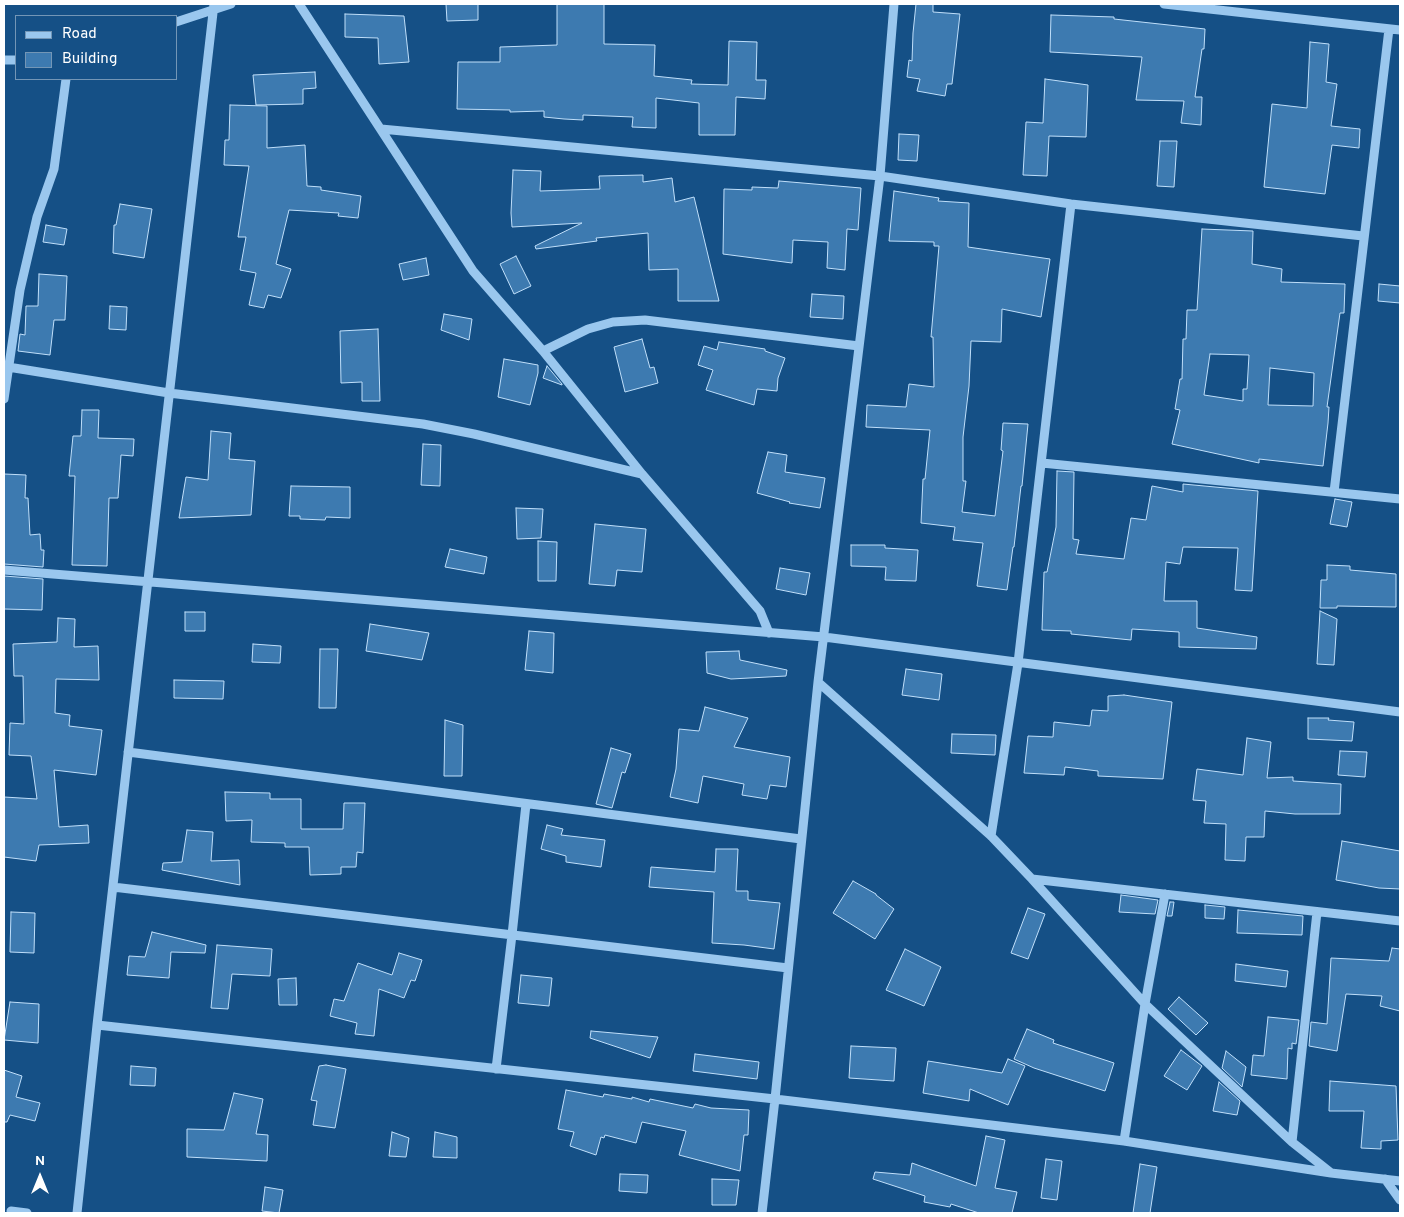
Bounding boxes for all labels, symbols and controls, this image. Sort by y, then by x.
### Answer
legend [15,15,178,80]
text: Road [62,25,97,44]
text: Building [62,50,117,69]
north arrow [15,1152,65,1202]
text: N [35,1153,45,1170]

